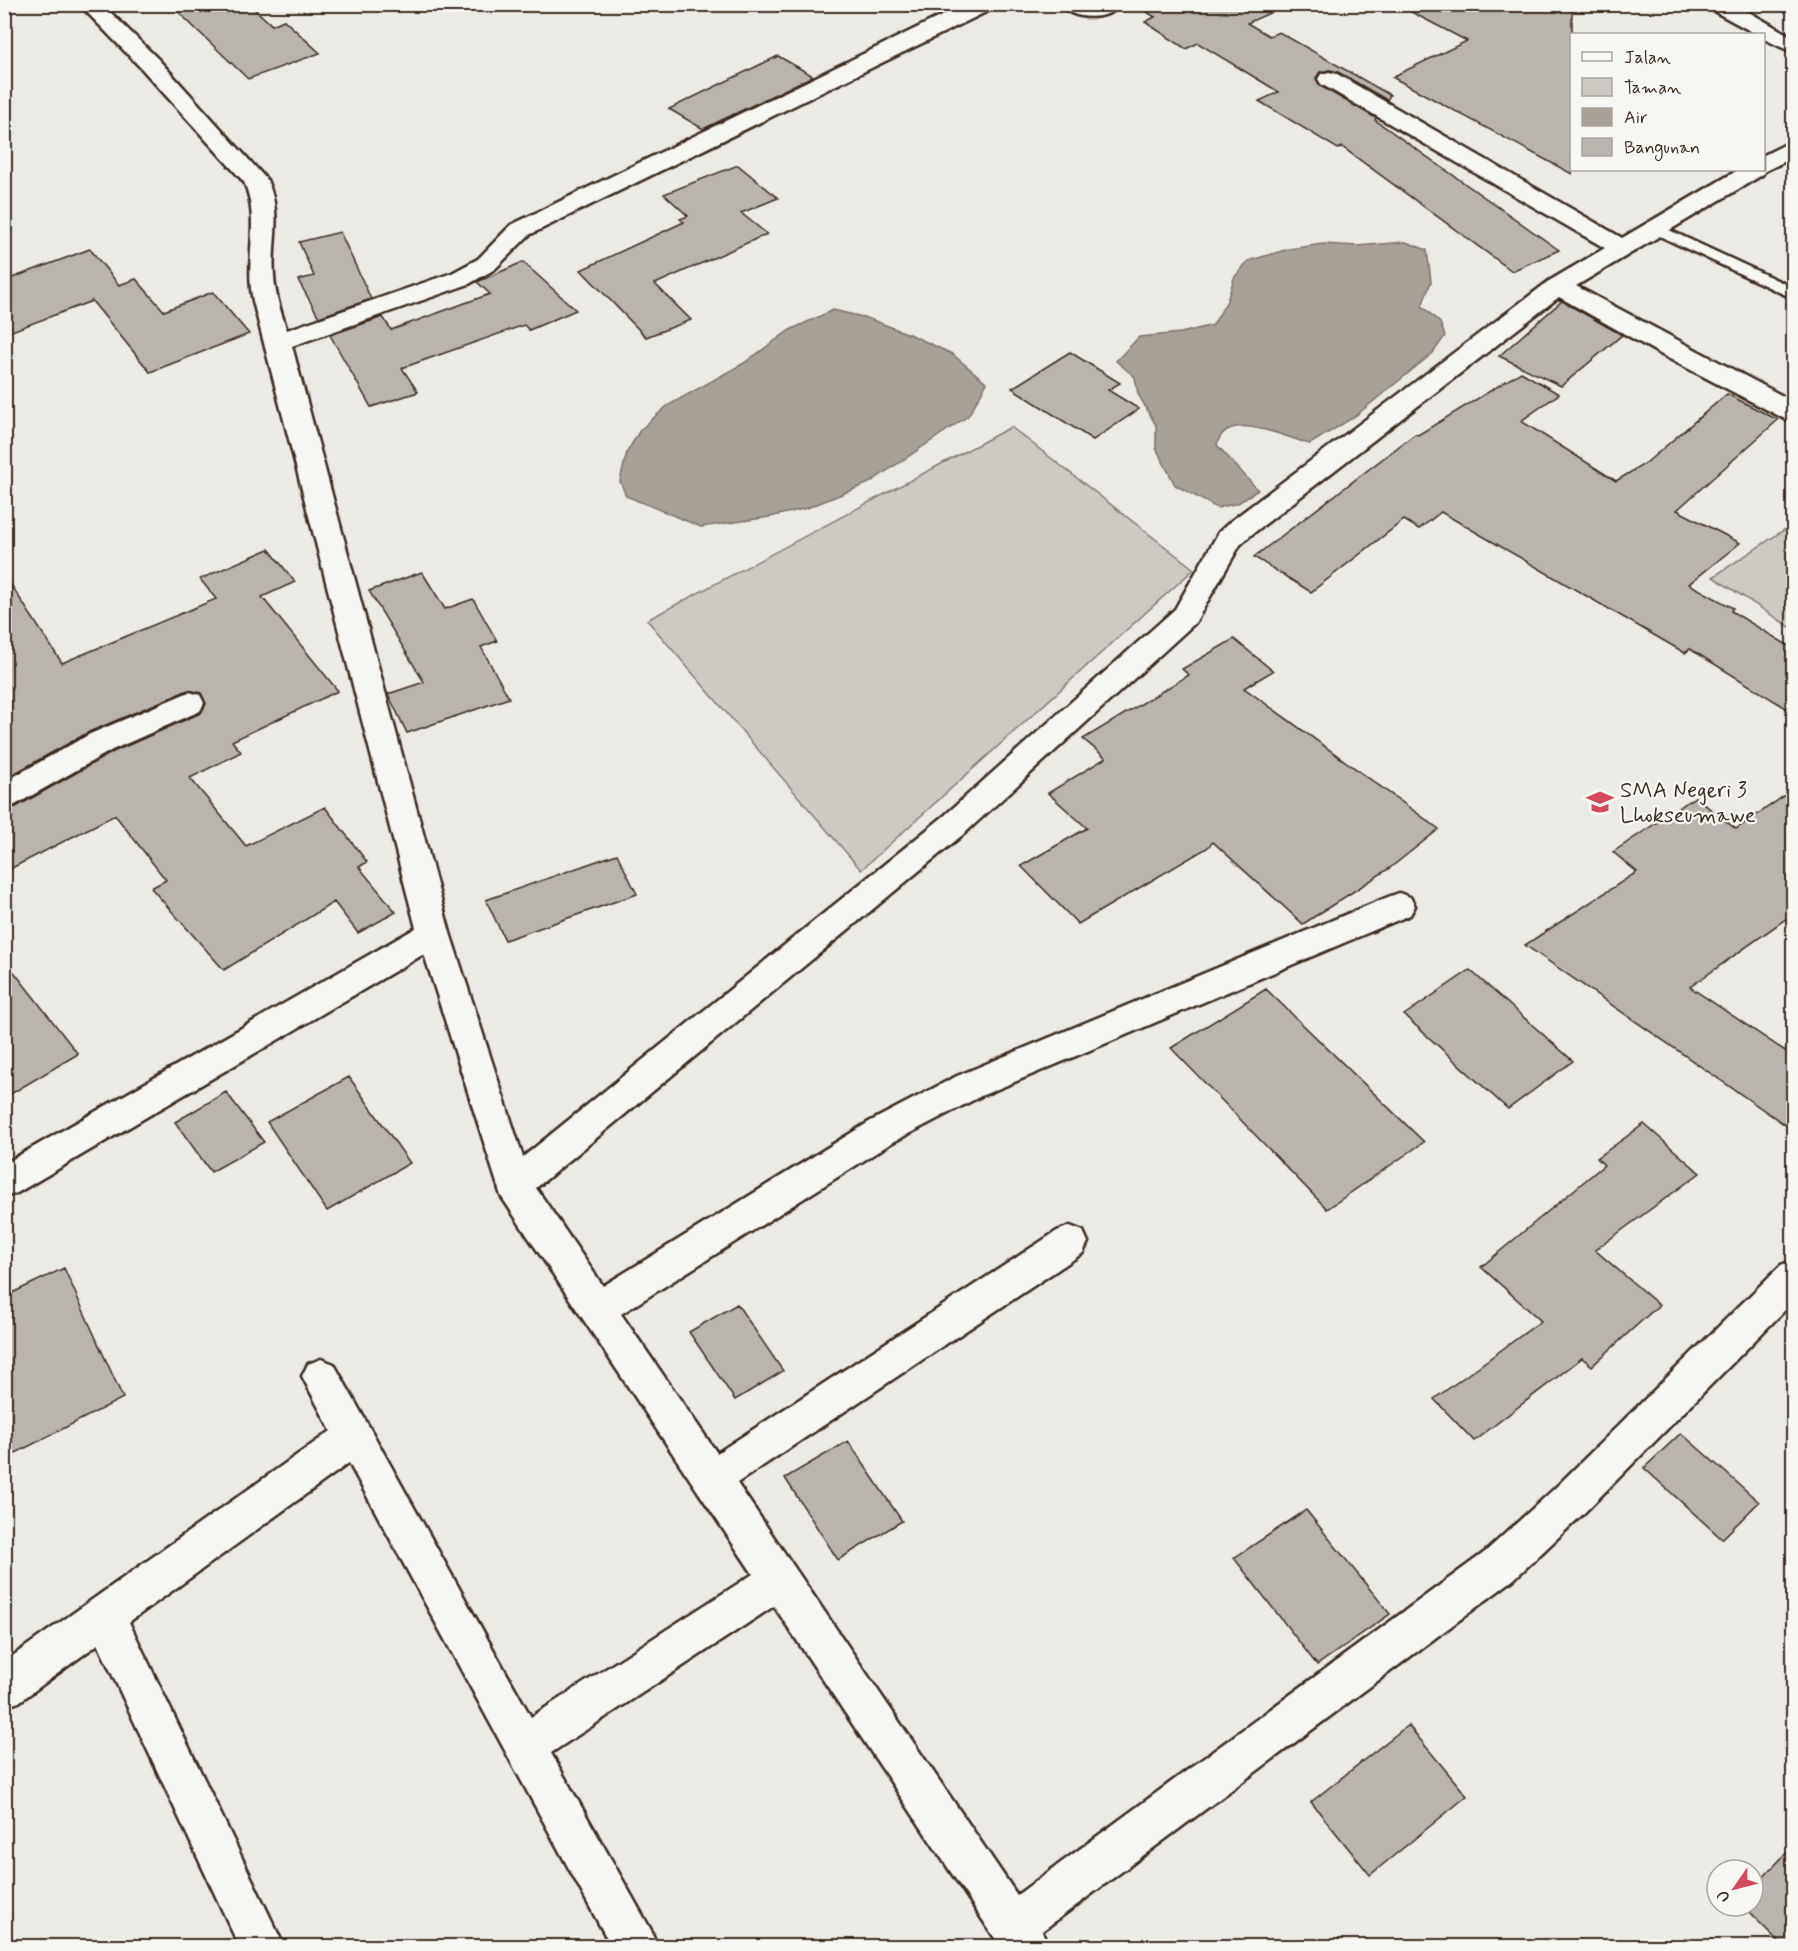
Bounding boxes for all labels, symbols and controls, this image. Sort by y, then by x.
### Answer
legend [1570,33,1765,171]
text: Jalan [1624,46,1671,70]
text: Taman [1624,76,1681,100]
text: Air [1624,106,1648,130]
text: Bangunan [1624,136,1700,161]
place label: SMA Negeri 3 Lhokseumawe [1620,777,1756,830]
school or university icon: SMA Negeri 3 Lhokseumawe [1585,787,1615,817]
north arrow [1705,1858,1765,1918]
text: U [1712,1885,1736,1906]

